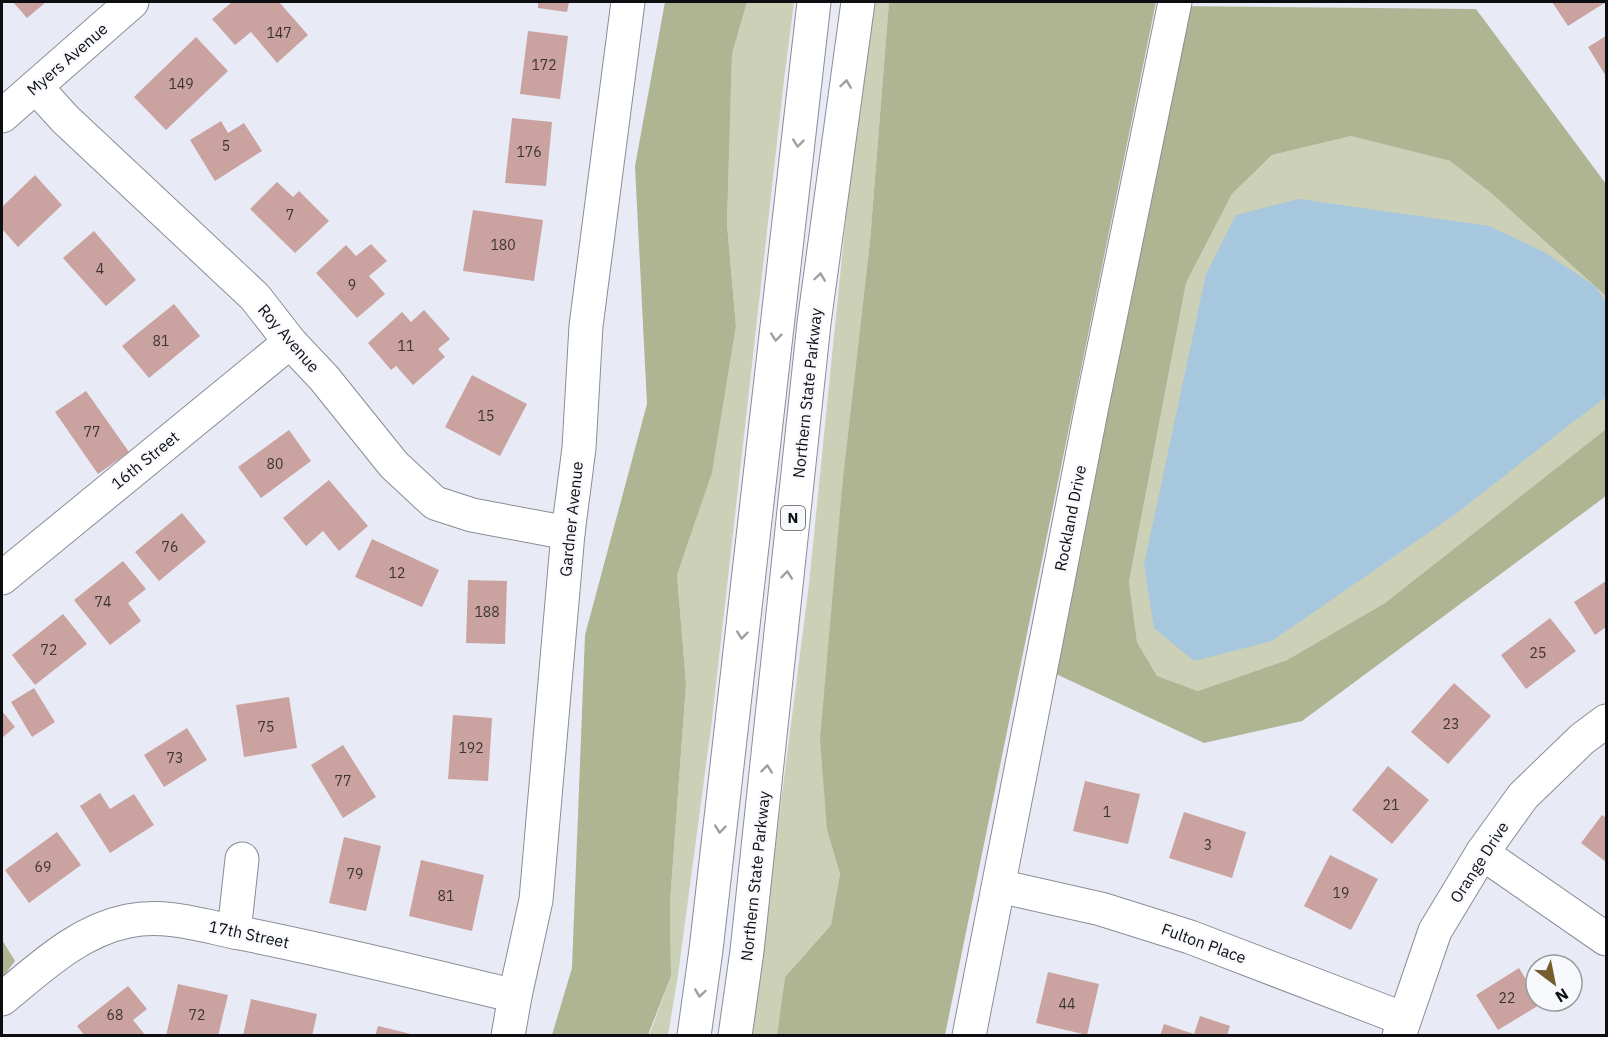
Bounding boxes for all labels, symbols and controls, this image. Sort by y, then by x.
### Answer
street label: Myers Avenue [22,18,112,100]
house number: 147 [266,24,292,42]
house number: 172 [531,56,557,74]
house number: 149 [168,75,194,93]
one-way arrow [840,79,852,88]
house number: 5 [222,137,230,155]
one-way arrow [792,139,805,148]
house number: 176 [516,143,542,161]
house number: 7 [286,206,294,224]
house number: 180 [490,236,516,254]
house number: 4 [96,260,104,278]
one-way arrow [814,272,826,281]
house number: 9 [348,276,356,294]
street label: Roy Avenue [254,300,324,376]
street label: Northern State Parkway [788,307,826,479]
house number: 81 [153,332,169,350]
one-way arrow [770,332,782,341]
house number: 11 [398,337,414,355]
house number: 15 [478,407,494,425]
house number: 77 [84,423,100,441]
street label: 16th Street [107,427,183,493]
house number: 80 [267,455,283,473]
street label: Gardner Avenue [555,460,587,578]
street label: Rockland Drive [1050,463,1090,573]
road number: N [781,506,805,530]
house number: 76 [162,538,178,556]
house number: 12 [389,564,405,582]
one-way arrow [780,570,793,580]
house number: 74 [95,593,111,611]
house number: 188 [474,603,500,621]
one-way arrow [736,630,749,639]
house number: 72 [41,641,57,659]
house number: 25 [1530,644,1546,662]
house number: 23 [1443,715,1459,733]
house number: 75 [258,718,274,736]
house number: 192 [458,739,484,757]
house number: 73 [167,749,183,767]
one-way arrow [760,764,772,773]
house number: 77 [335,772,351,790]
street label: Northern State Parkway [736,790,774,962]
house number: 21 [1383,796,1399,814]
house number: 1 [1103,803,1111,821]
street label: Orange Drive [1445,817,1513,906]
one-way arrow [714,824,727,833]
house number: 3 [1204,836,1212,854]
house number: 69 [35,858,51,876]
house number: 79 [347,865,363,883]
house number: 19 [1333,884,1349,902]
house number: 81 [438,887,454,905]
street label: 17th Street [207,916,291,952]
street label: Fulton Place [1159,918,1249,968]
north arrow [1524,953,1584,1013]
text: N [1552,984,1572,1007]
one-way arrow [694,987,707,997]
house number: 22 [1499,989,1515,1007]
house number: 44 [1059,995,1075,1013]
house number: 68 [107,1006,123,1024]
house number: 72 [189,1006,205,1024]

